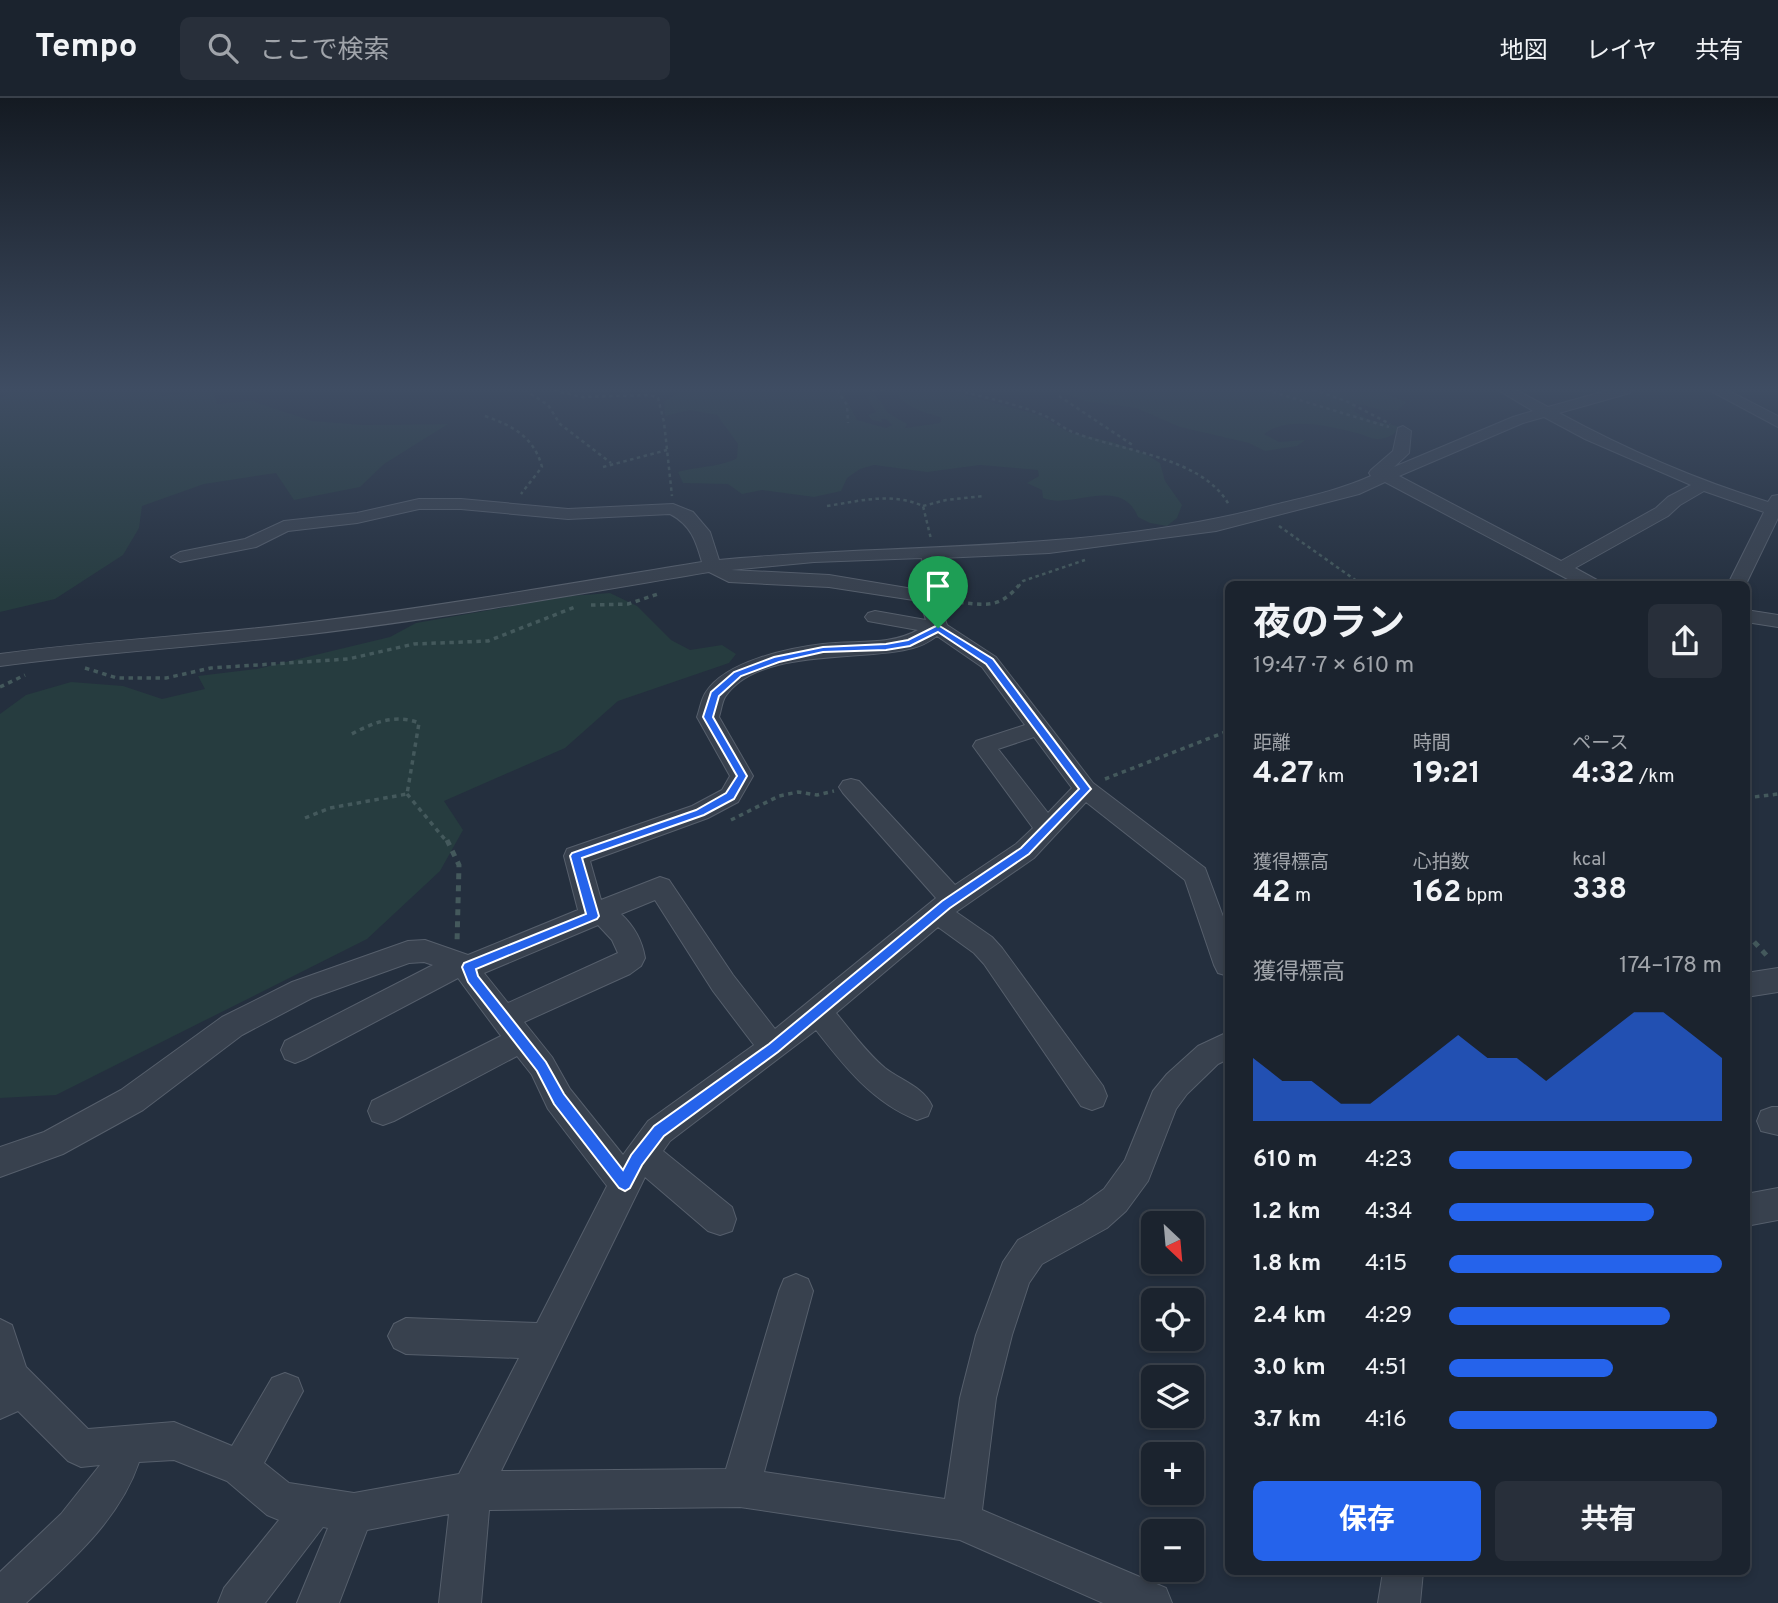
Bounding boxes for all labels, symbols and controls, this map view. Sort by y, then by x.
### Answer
search box [180,17,670,80]
text: Tempo [35,27,138,69]
icon: search [204,29,242,67]
text: ここで検索 [260,35,390,68]
text: 地図 [1500,37,1548,67]
text: レイヤ [1586,37,1657,67]
text: 共有 [1695,37,1743,67]
pin [908,556,968,628]
icon: arrive [919,567,957,605]
text: 夜のラン [1253,601,1405,650]
button: share [1648,604,1722,678]
text: 19:47 · 7 × 610 m [1253,652,1414,681]
text: 距離 [1253,732,1291,756]
text: 時間 [1413,732,1451,756]
text: ペース [1572,732,1628,756]
text: 4.27 [1253,756,1314,793]
text: 19:21 [1413,756,1481,793]
text: 4:32 [1572,756,1635,793]
text: km [1314,765,1344,789]
text: /km [1635,765,1675,789]
text: kcal [1572,848,1606,872]
text: 獲得標高 [1253,851,1329,875]
text: 心拍数 [1413,851,1470,875]
text: 338 [1572,872,1627,909]
text: 42 [1253,875,1291,912]
text: 162 [1413,875,1461,912]
text: m [1291,884,1311,908]
text: bpm [1461,884,1503,908]
text: 174–178 m [1619,952,1722,981]
text: 獲得標高 [1253,959,1345,988]
text: 610 m [1253,1146,1317,1175]
text: 4:23 [1365,1146,1412,1175]
text: 1.2 km [1253,1198,1321,1227]
text: 4:34 [1365,1198,1413,1227]
north arrow [1141,1211,1204,1274]
map controls [1141,1211,1204,1582]
text: 1.8 km [1253,1250,1321,1279]
text: 4:15 [1365,1250,1407,1279]
button: locate [1141,1288,1204,1351]
text: 2.4 km [1253,1302,1326,1331]
text: 4:29 [1365,1302,1412,1331]
text: 3.0 km [1253,1354,1326,1383]
text: 4:51 [1365,1354,1407,1383]
button: layers [1141,1365,1204,1428]
text: 3.7 km [1253,1406,1321,1435]
text: 4:16 [1365,1406,1407,1435]
button: + [1141,1442,1204,1505]
button: 保存 [1253,1481,1481,1561]
button: 共有 [1495,1481,1722,1561]
button: − [1141,1519,1204,1582]

